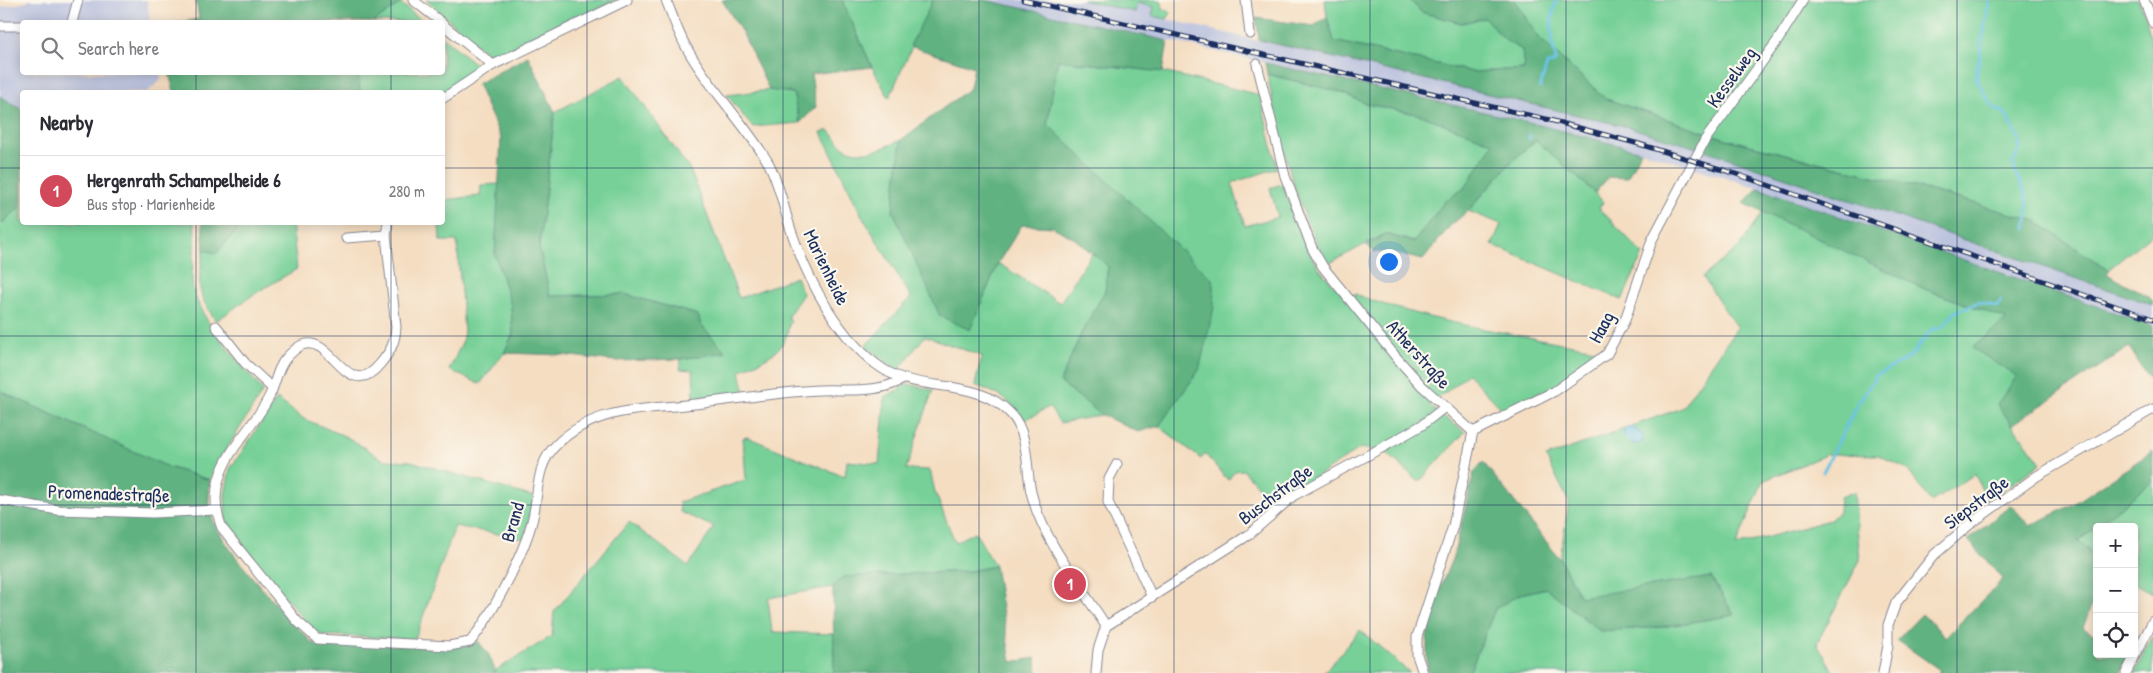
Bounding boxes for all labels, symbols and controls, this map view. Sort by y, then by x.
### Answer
search box [20,20,445,75]
icon: search [38,34,66,62]
text: Search here [78,35,159,61]
street label: Kesselweg [1700,41,1762,113]
text: Nearby [40,108,93,137]
text: Hergenrath Schampelheide 6 [87,167,281,193]
text: 1 [53,180,59,202]
text: 280 m [389,180,425,202]
text: Bus stop · Marienheide [87,193,215,215]
street label: Marienheide [798,225,857,310]
your location [1376,249,1402,275]
street label: Haag [1582,307,1620,347]
street label: Atherstraße [1381,314,1457,395]
street label: Buschstraße [1233,457,1318,530]
street label: Siepstraße [1938,469,2014,535]
street label: Promenadestraße [48,478,171,508]
street label: Brand [494,498,530,545]
map controls [2093,523,2138,658]
button: + [2093,523,2138,568]
pin: 1 [1054,565,1086,603]
button: − [2093,568,2138,613]
button: locate [2093,613,2138,658]

